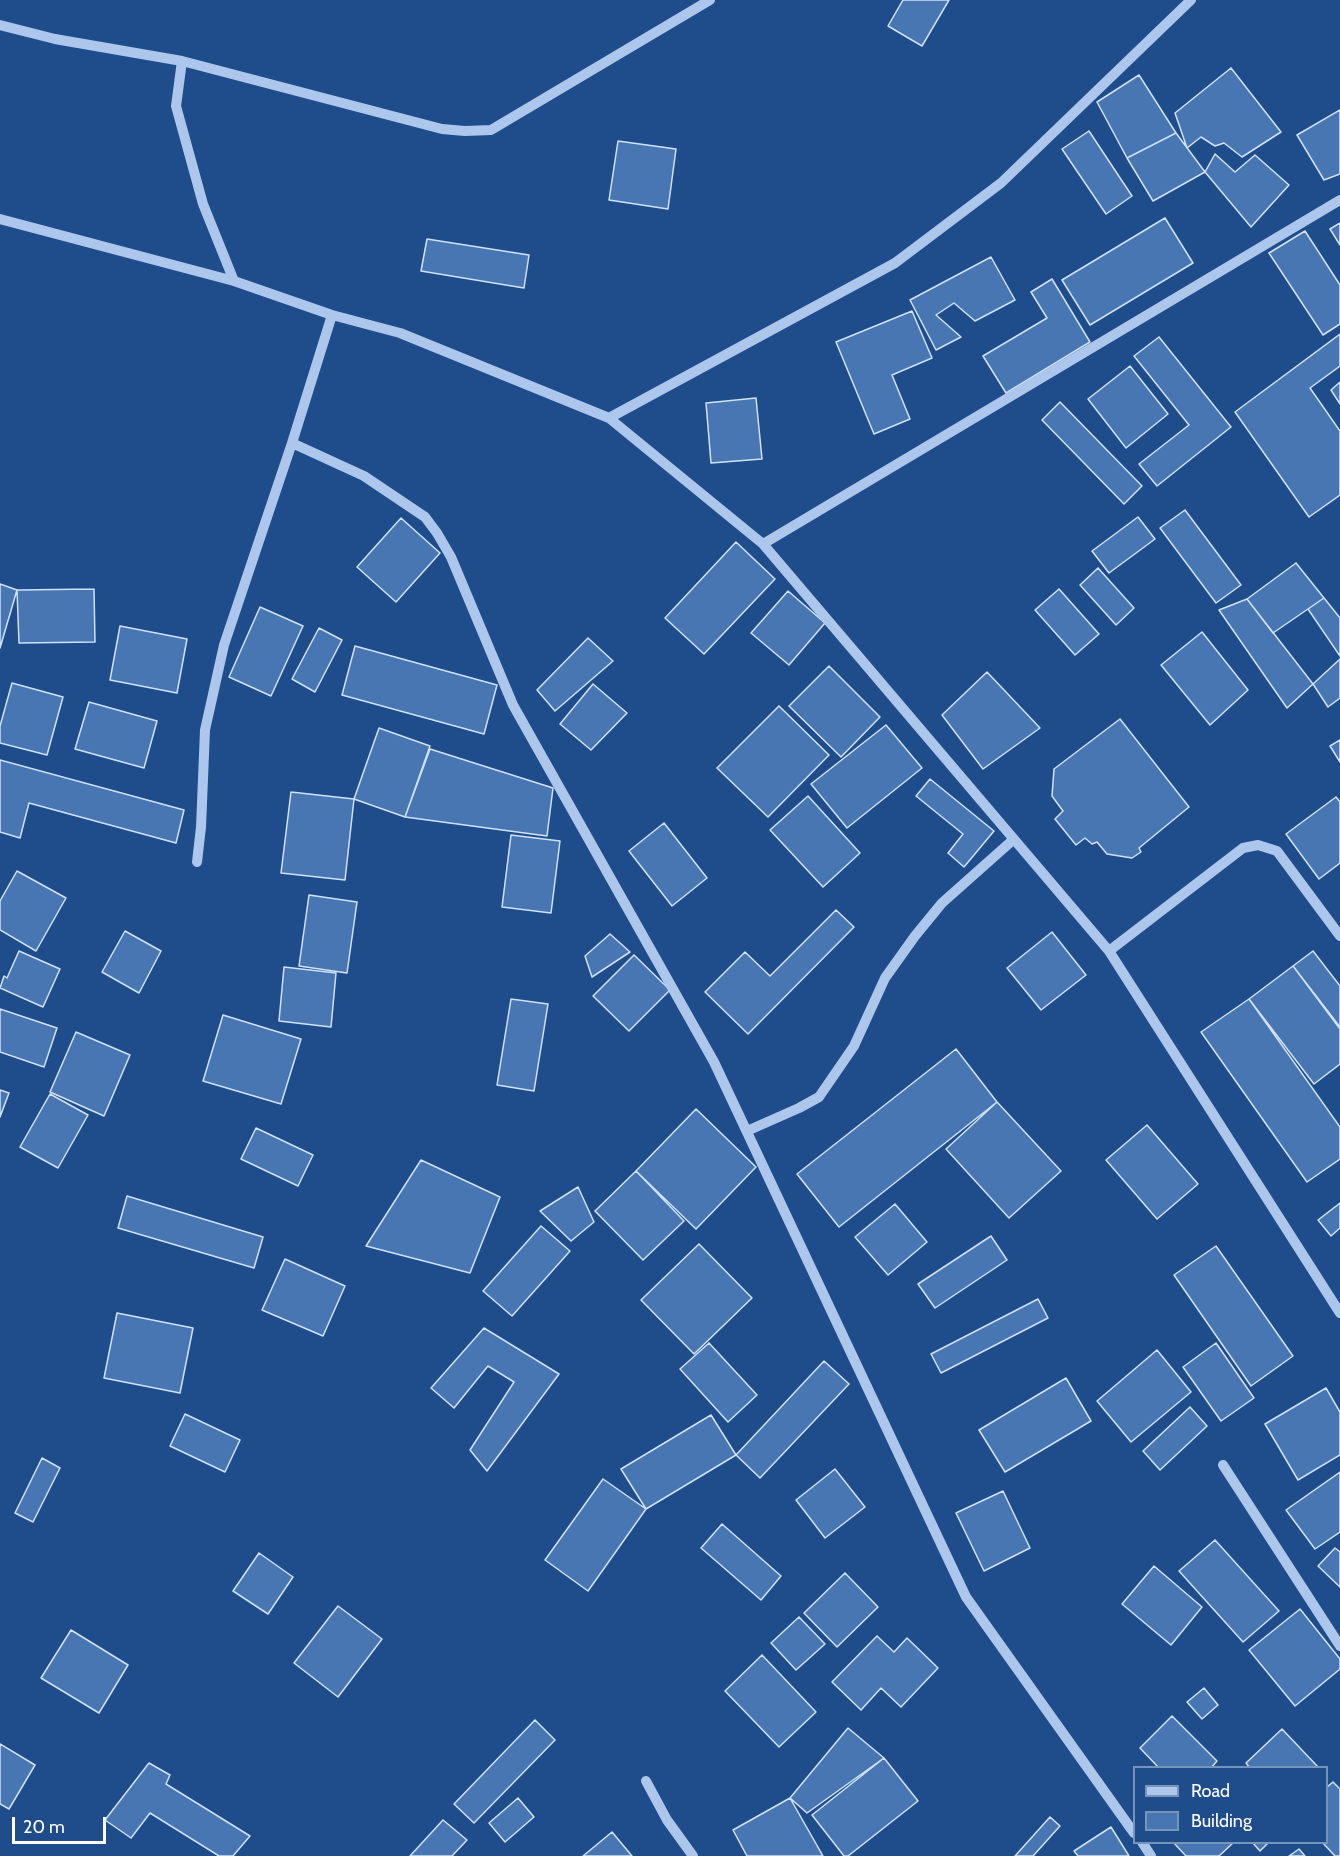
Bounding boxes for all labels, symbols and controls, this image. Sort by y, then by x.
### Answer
legend [1133,1766,1328,1844]
text: Road [1191,1780,1230,1802]
scale bar [15,1805,110,1843]
text: Building [1191,1810,1252,1832]
text: 20 m [23,1816,65,1838]

